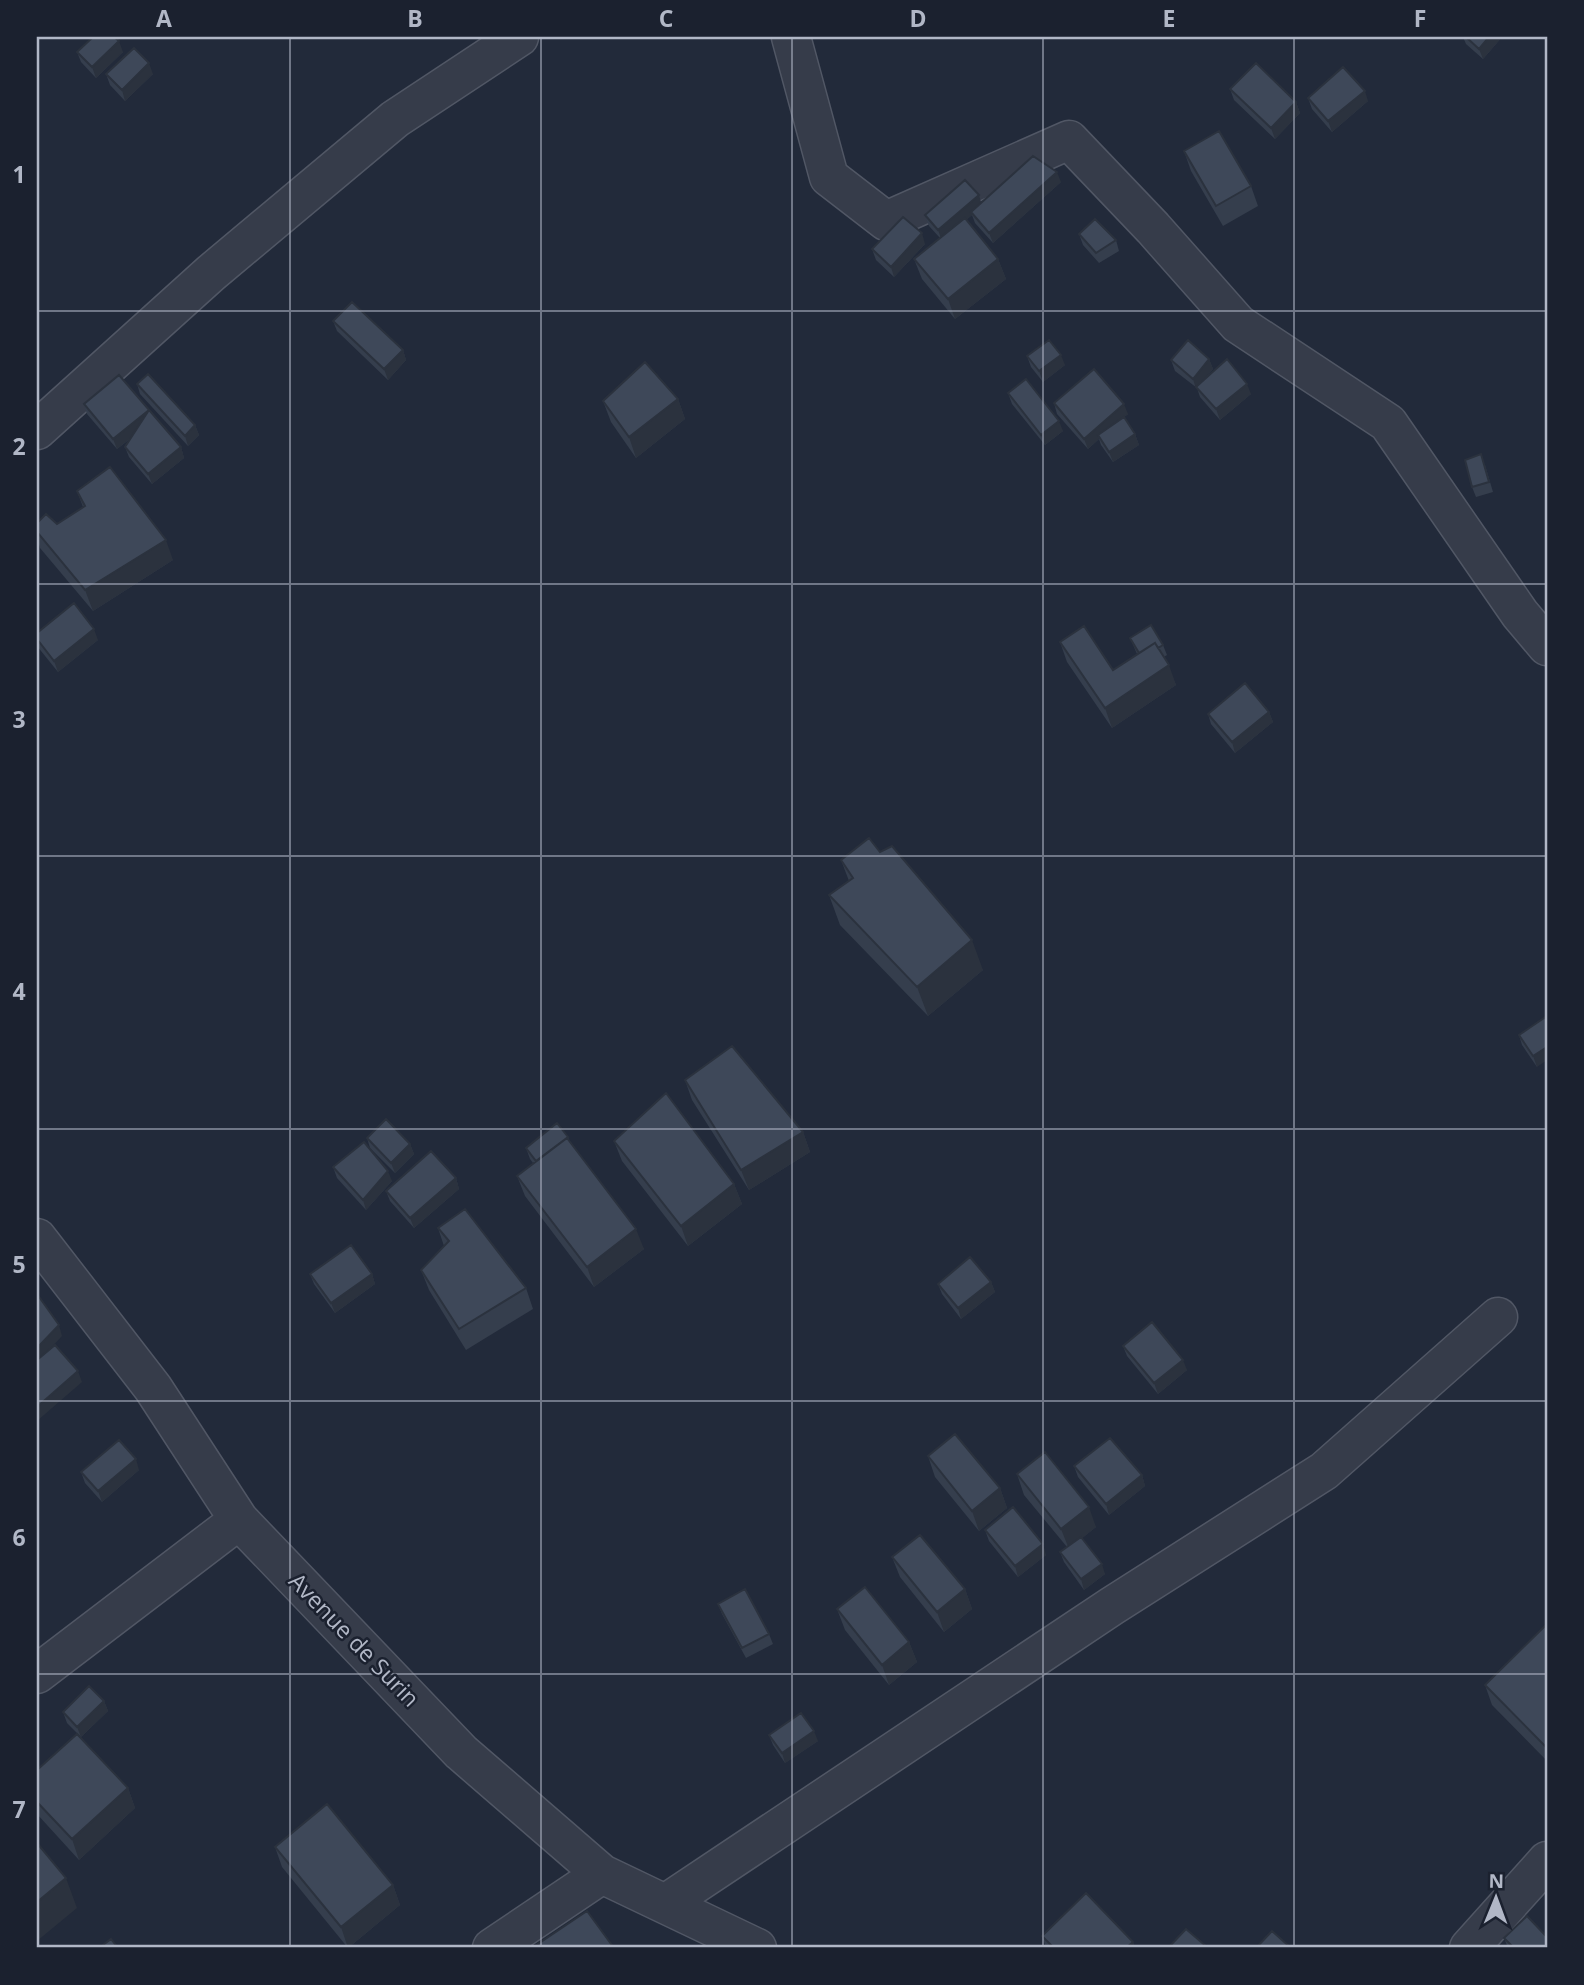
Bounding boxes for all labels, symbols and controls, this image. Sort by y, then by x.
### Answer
text: A [156,2,172,34]
text: B [407,2,423,34]
text: C [659,2,673,34]
text: D [909,2,927,34]
text: E [1163,2,1175,34]
text: F [1414,2,1426,34]
text: 1 [12,158,26,190]
text: 2 [12,430,26,462]
text: 3 [12,703,26,735]
text: 4 [12,975,26,1007]
text: 5 [12,1248,26,1280]
text: 6 [12,1521,26,1553]
street label: Avenue de Surin [282,1565,427,1713]
text: 7 [12,1793,26,1825]
north arrow [1462,1862,1532,1932]
text: N [1488,1868,1504,1894]

